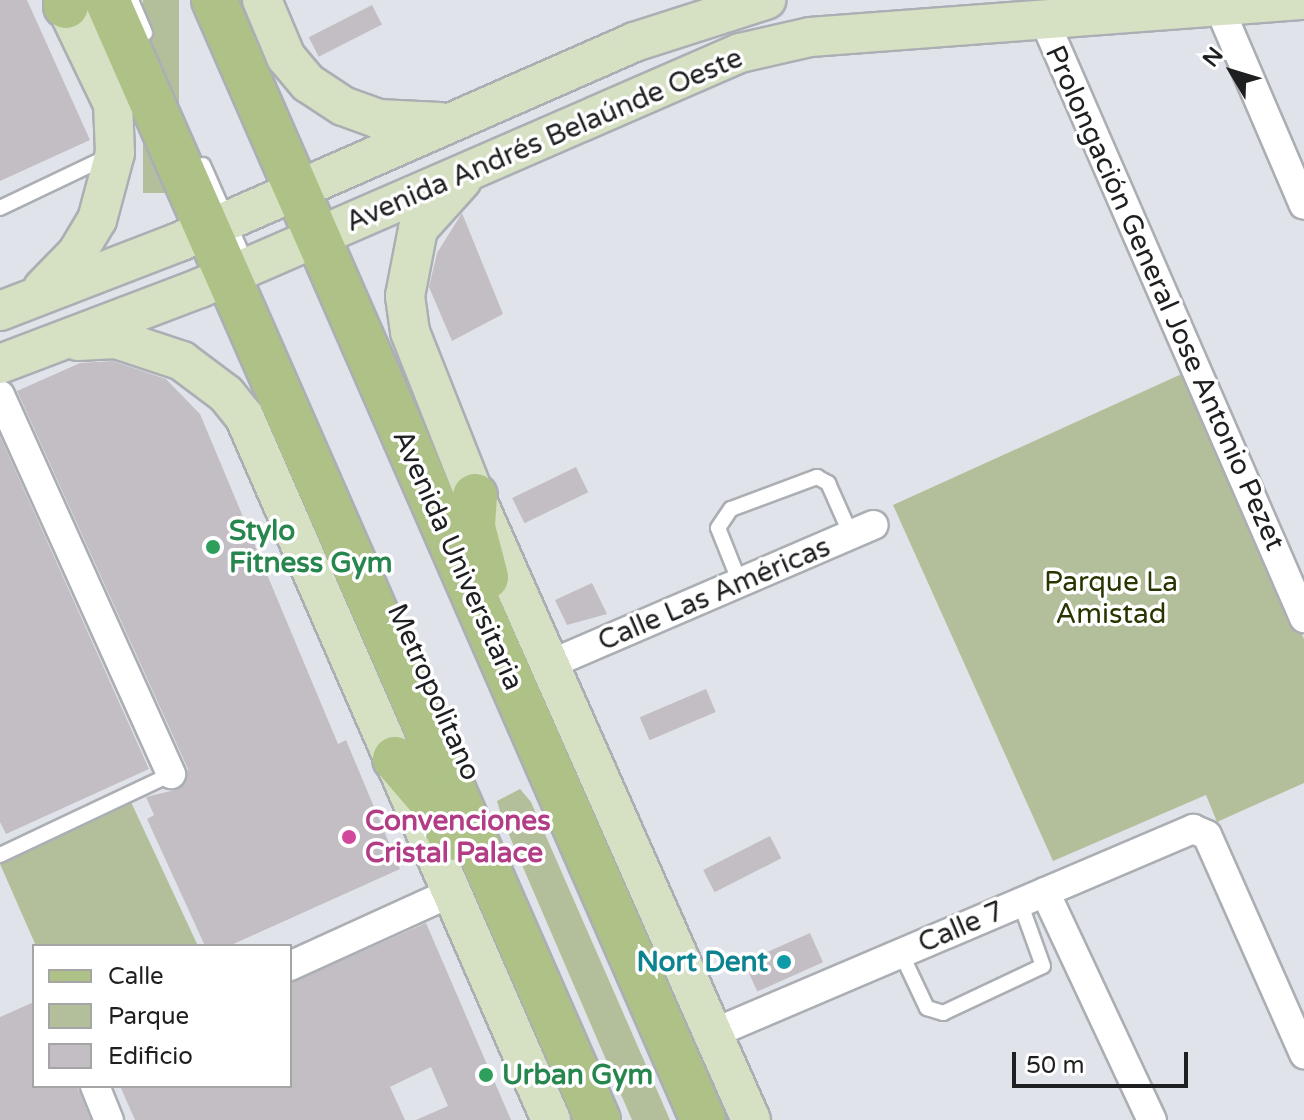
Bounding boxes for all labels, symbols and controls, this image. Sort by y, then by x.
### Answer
north arrow [1192,32,1272,112]
street label: Prolongación General Jose Antonio Pezet [1038,40,1292,556]
street label: Avenida Andrés Belaúnde Oeste [341,41,747,239]
text: N [1197,42,1229,72]
street label: Avenida Universitaria [385,425,531,695]
place label: Stylo Fitness Gym [229,514,392,580]
street label: Calle Las Américas [593,530,835,658]
marker: Stylo Fitness Gym [204,538,222,556]
park label: Parque La Amistad [1044,565,1178,631]
street label: Metropolitano [380,599,488,785]
place label: Convenciones Cristal Palace [365,804,551,870]
marker: Convenciones Cristal Palace [340,828,358,846]
street label: Calle 7 [913,894,1009,960]
legend [32,944,292,1088]
place label: Nort Dent [636,945,768,979]
marker: Nort Dent [775,953,793,971]
text: Calle [108,962,164,991]
text: Parque [108,1002,189,1031]
scale bar [1016,1036,1192,1086]
text: Edificio [108,1042,193,1071]
text: 50 m [1026,1051,1084,1080]
place label: Urban Gym [502,1058,653,1092]
marker: Urban Gym [477,1066,495,1084]

